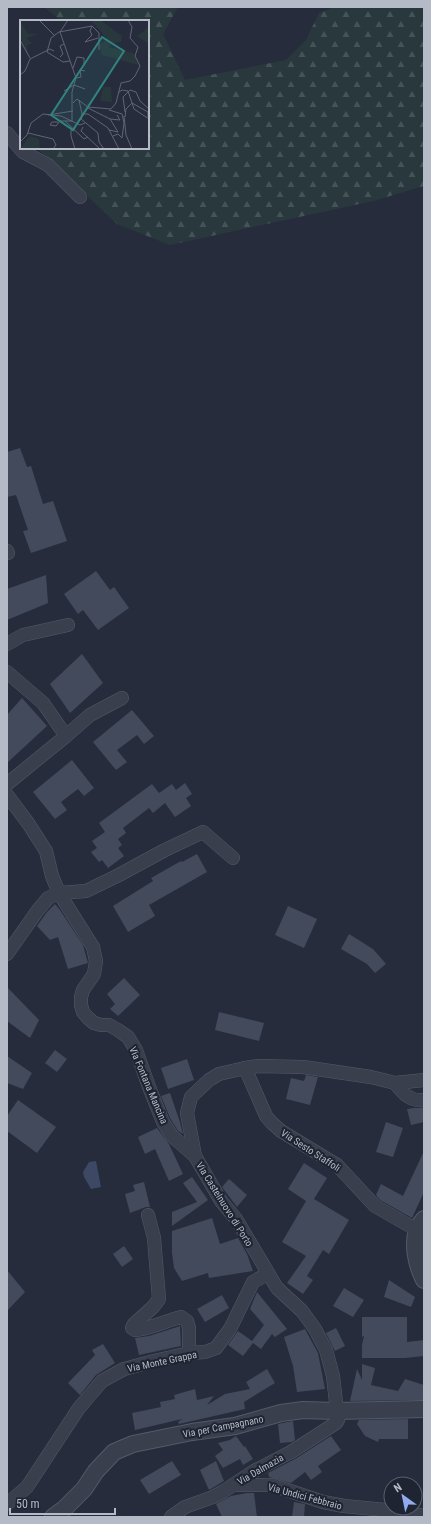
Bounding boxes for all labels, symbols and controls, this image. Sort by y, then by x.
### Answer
inset map [20,20,149,149]
street label: Via Fontana Mancina [127,1045,170,1126]
street label: Via Sesto Staffoli [279,1127,342,1174]
street label: Via Castelnuovo di Porto [194,1160,255,1248]
street label: Via Monte Grappa [126,1349,198,1374]
street label: Via per Campagnano [182,1413,264,1440]
street label: Via Dalmazia [235,1452,286,1487]
north arrow [383,1476,423,1516]
street label: Via Undici Febbraio [267,1481,343,1512]
text: N [391,1481,404,1495]
scale bar [10,1490,115,1516]
text: 50 m [16,1497,40,1511]

